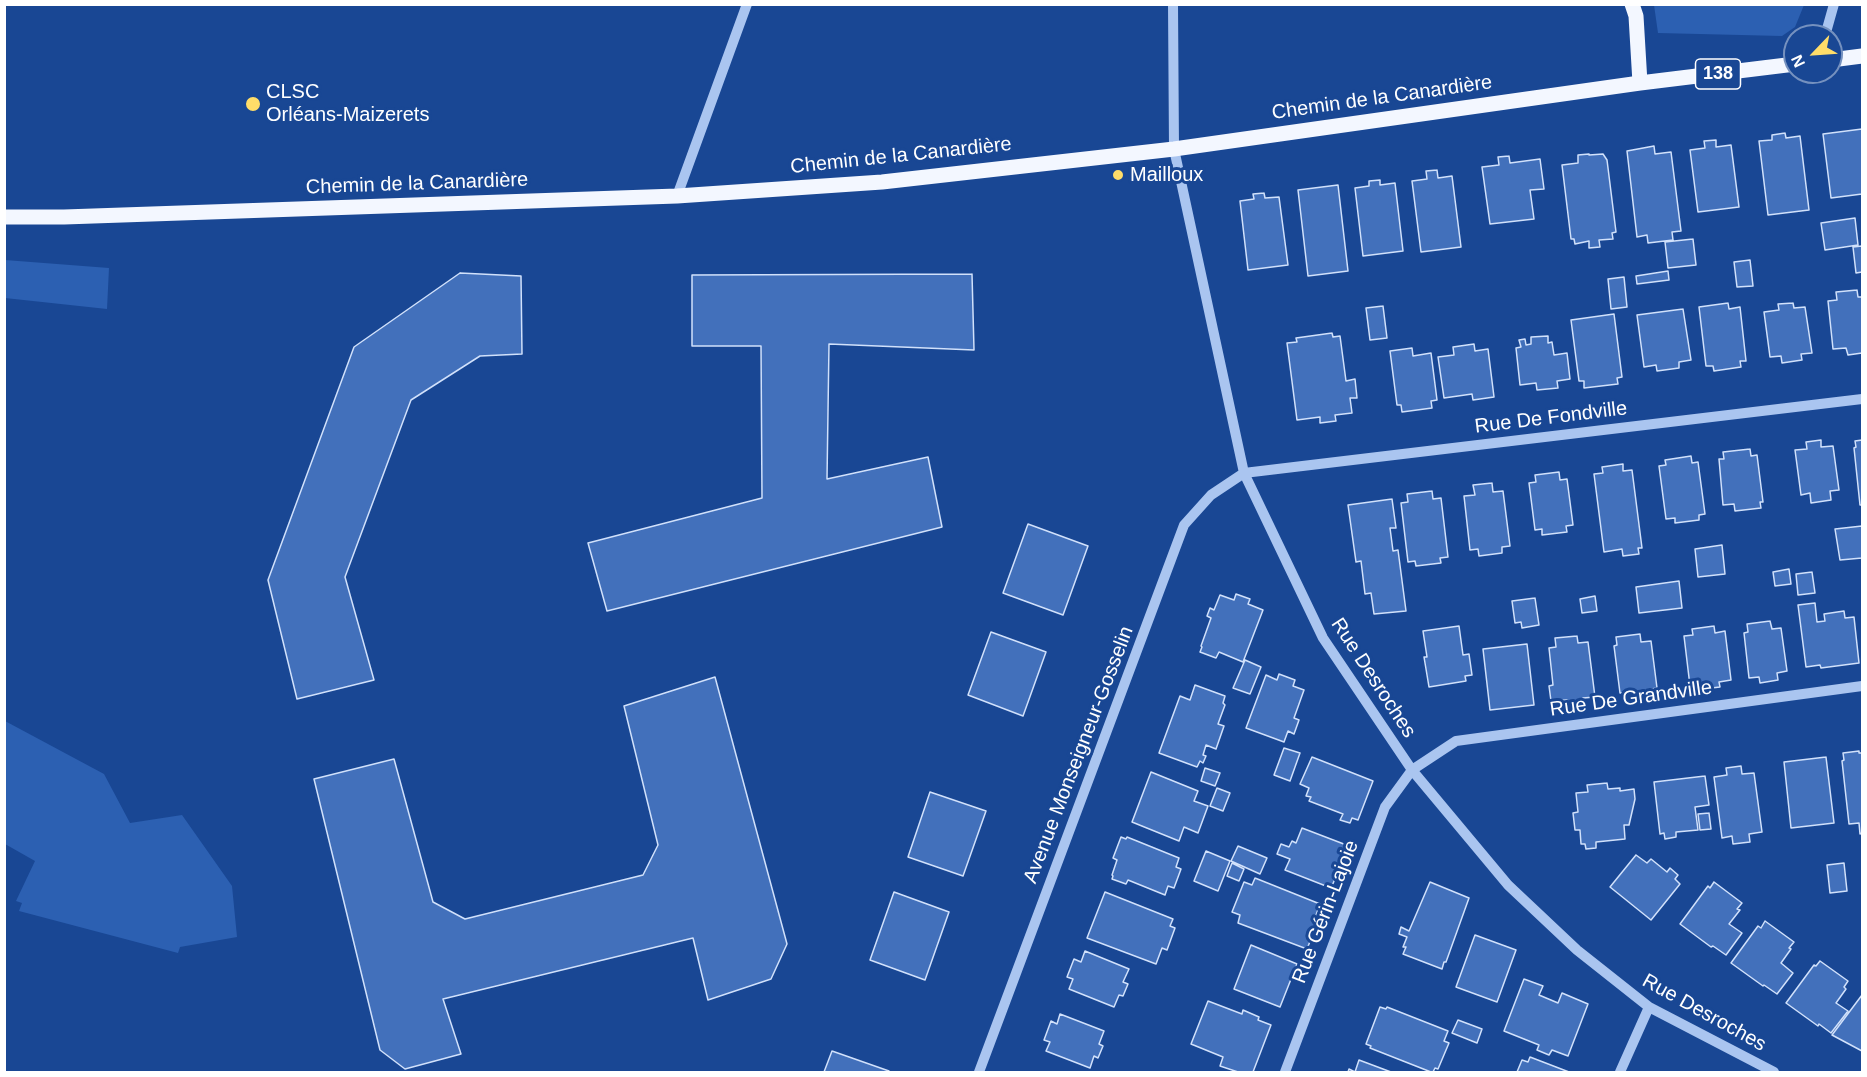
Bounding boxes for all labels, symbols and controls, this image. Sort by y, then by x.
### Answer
north arrow [1783,24,1843,84]
text: N [1788,52,1808,70]
road number: 138 [1696,59,1740,89]
street label: Chemin de la Canardière [1270,71,1494,125]
place label: CLSC Orléans-Maizerets [266,80,429,127]
marker: CLSC Orléans-Maizerets [244,95,262,113]
street label: Chemin de la Canardière [789,132,1013,180]
place label: Mailloux [1130,163,1203,187]
street label: Chemin de la Canardière [305,168,529,200]
marker: Mailloux [1111,168,1125,182]
street label: Rue De Fondville [1473,397,1629,439]
street label: Rue Desroches [1325,614,1421,742]
street label: Avenue Monseigneur-Gosselin [1019,623,1139,887]
street label: Rue De Grandville [1548,676,1714,722]
street label: Rue Gérin-Lajoie [1288,837,1364,987]
street label: Rue Desroches [1638,969,1770,1057]

